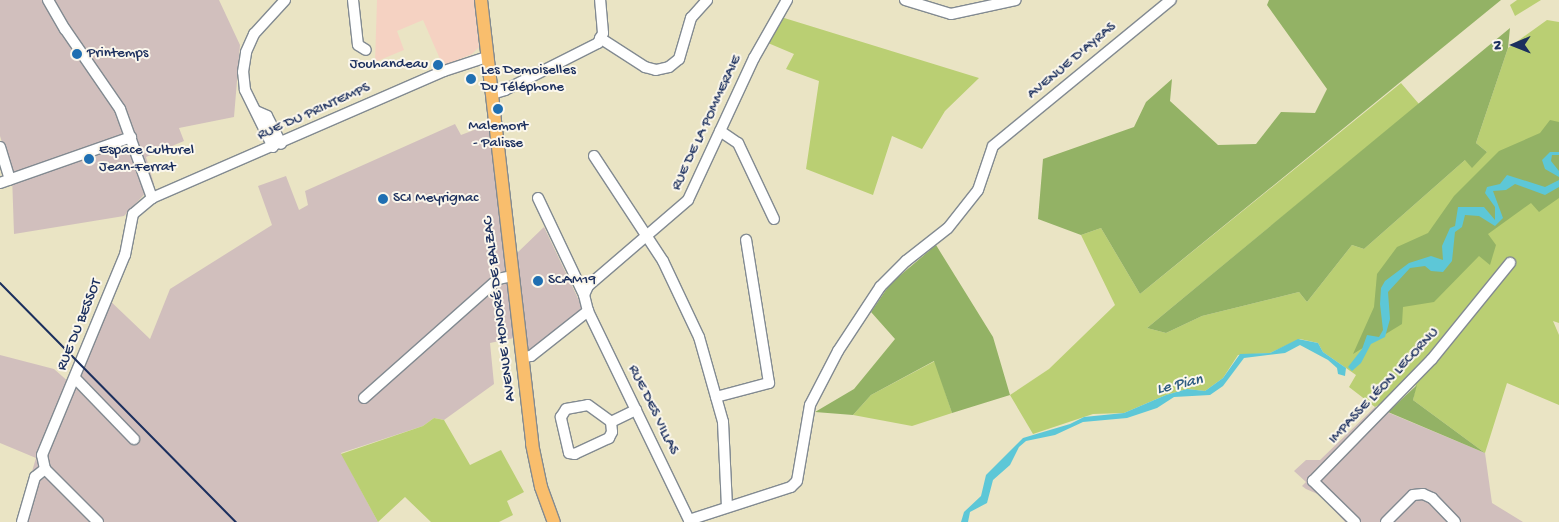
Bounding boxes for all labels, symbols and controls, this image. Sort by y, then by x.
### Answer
street label: AVENUE D'AYRAS [1024,18,1120,104]
north arrow [1489,20,1539,70]
text: N [1490,41,1507,50]
place label: Printemps [87,45,148,63]
marker: Printemps [71,48,83,60]
street label: RUE DE LA POMMERAIE [668,53,746,193]
place label: Jouhandeau [350,56,428,74]
marker: Jouhandeau [432,59,444,71]
place label: Les Demoiselles Du Téléphone [481,61,576,96]
marker: Les Demoiselles Du Téléphone [465,73,477,85]
street label: RUE DU PRINTEMPS [255,79,373,145]
marker: Malemort - Palisse [492,103,504,115]
place label: Malemort - Palisse [468,117,528,152]
place label: Espace Culturel Jean-Ferrat [99,141,194,176]
marker: Espace Culturel Jean-Ferrat [83,153,95,165]
place label: SCI Meyrignac [393,190,478,208]
marker: SCI Meyrignac [377,193,389,205]
street label: AVENUE HONORÉ DE BALZAC [480,215,520,403]
place label: SCAM19 [548,272,596,290]
marker: SCAM19 [532,275,544,287]
street label: RUE DU BESSOT [53,277,107,373]
street label: IMPASSE LÉON LECORNU [1325,324,1443,448]
street label: RUE DES VILLAS [623,362,683,458]
water label: Le Pian [1155,371,1205,401]

